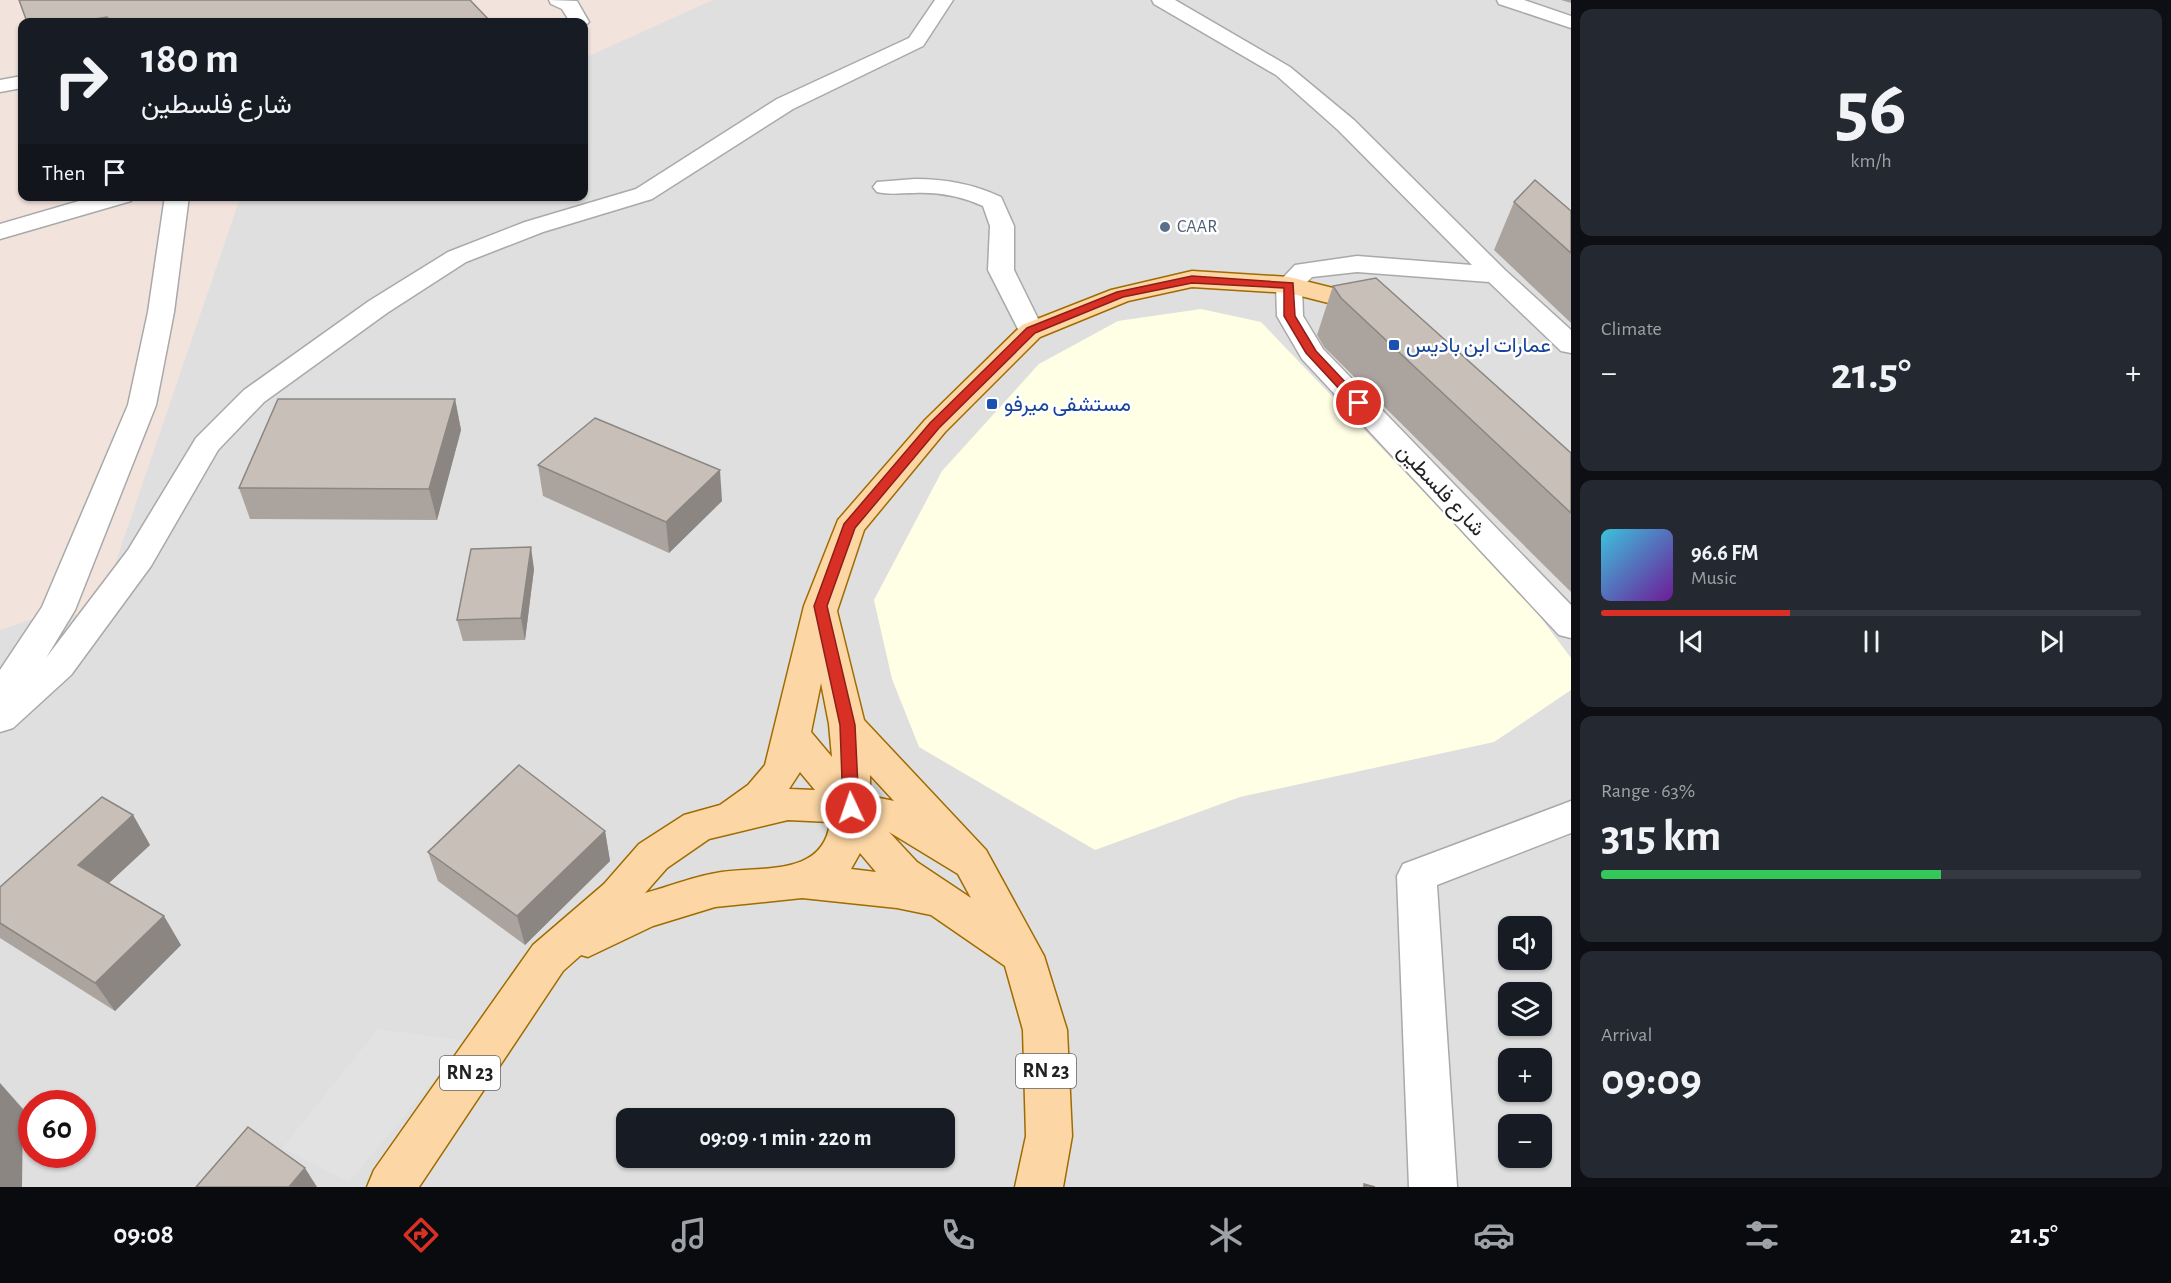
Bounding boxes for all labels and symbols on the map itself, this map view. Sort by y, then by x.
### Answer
place label: CAAR [1177,218,1217,236]
marker: CAAR [1158,220,1172,234]
place label: عمارات ابن باديس [1406,335,1551,358]
marker: عمارات ابن باديس [1387,338,1401,352]
pin [1333,377,1384,428]
place label: مستشفى ميرفو [1004,394,1131,417]
marker: مستشفى ميرفو [985,397,999,411]
street label: شارع فلسطين [1391,440,1489,542]
position arrow [819,776,883,840]
road number: RN 23 [1016,1054,1076,1088]
road number: RN 23 [440,1056,500,1090]
speed limit sign: 60 [18,1090,96,1168]

